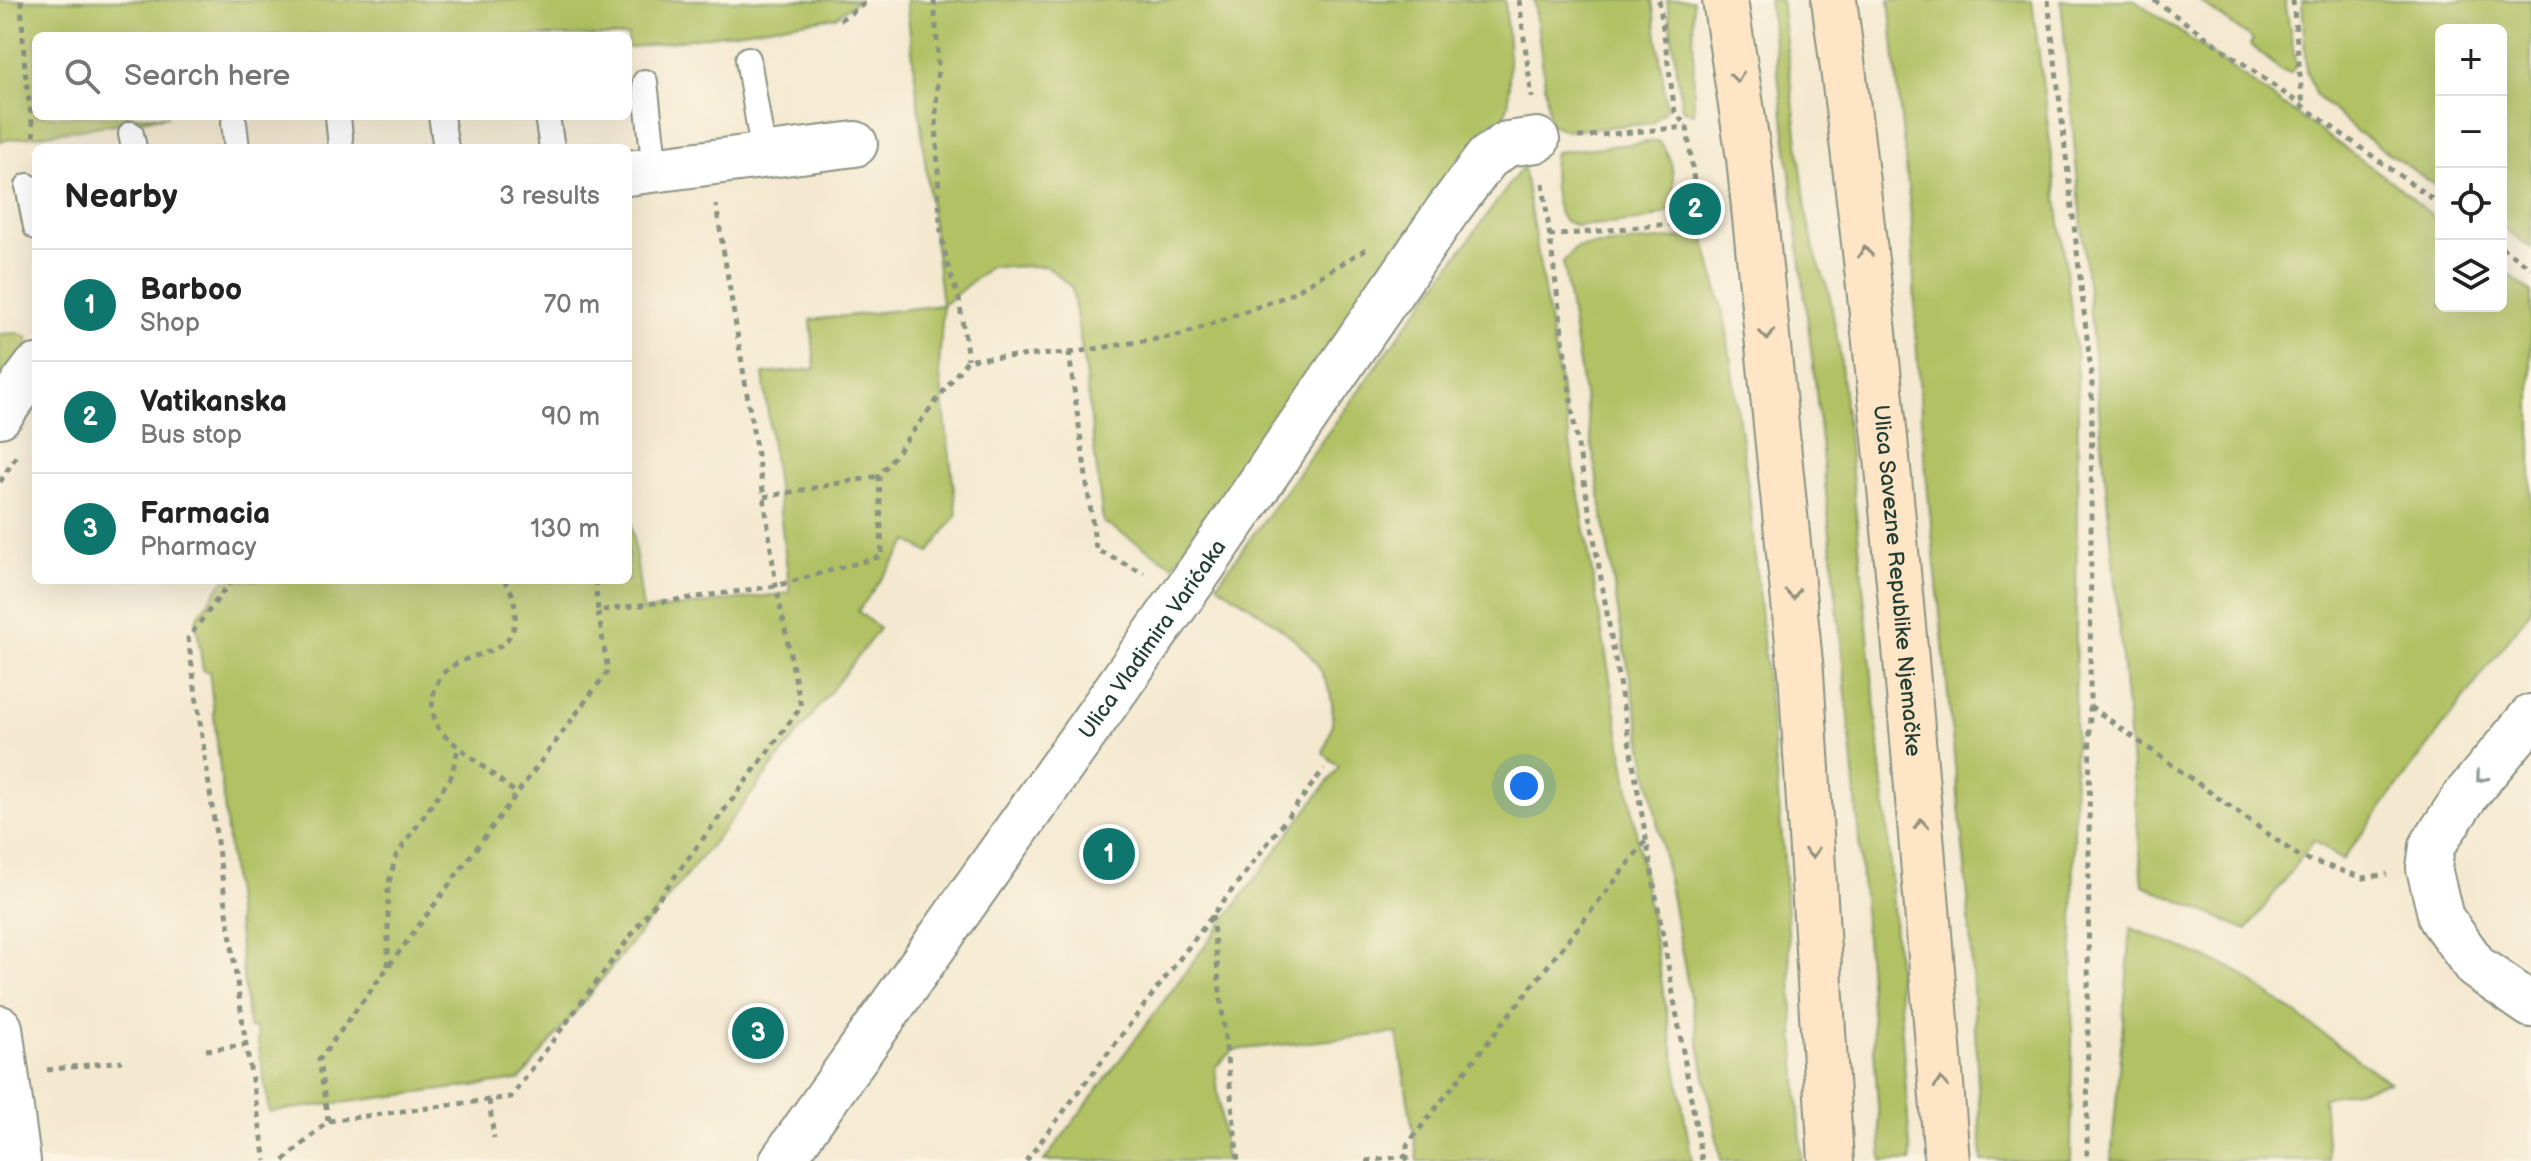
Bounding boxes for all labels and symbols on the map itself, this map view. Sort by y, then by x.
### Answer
one-way arrow [1728,70,1745,84]
pin: 2 [1669,179,1721,239]
one-way arrow [1856,245,1873,258]
one-way arrow [1758,329,1775,342]
street label: Ulica Savezne Republike Njemačke [1867,403,1926,757]
street label: Ulica Vladimira Varićaka [1073,535,1232,744]
one-way arrow [1785,588,1802,601]
your location [1504,766,1544,806]
one-way arrow [2476,768,2491,782]
one-way arrow [1913,817,1930,830]
pin: 1 [1083,824,1135,884]
one-way arrow [1803,847,1820,860]
pin: 3 [732,1003,784,1063]
one-way arrow [1933,1076,1950,1089]

